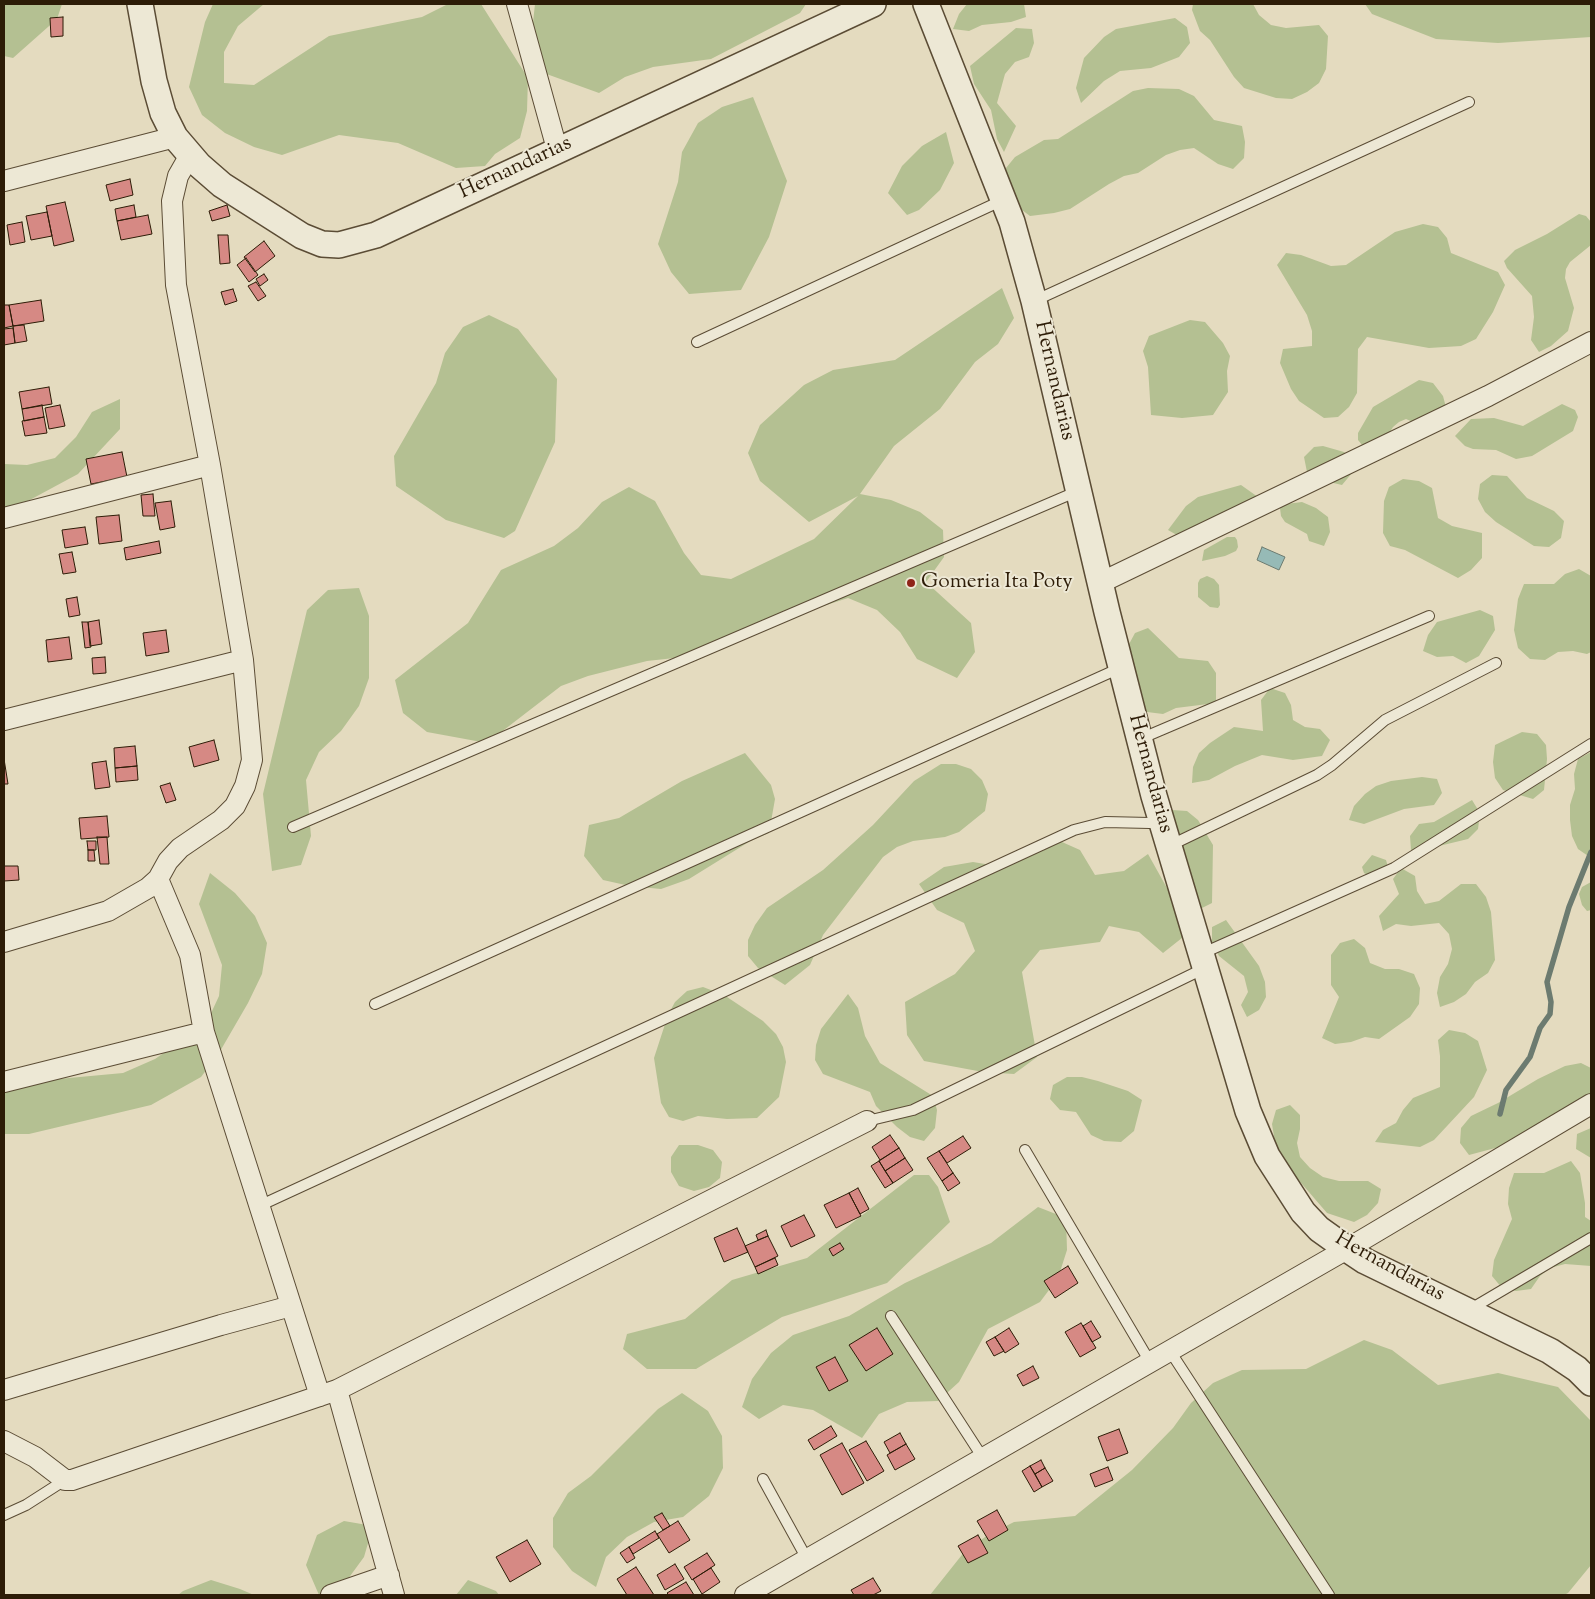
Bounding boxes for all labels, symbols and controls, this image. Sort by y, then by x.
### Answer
street label: Hernandarias [456,132,576,206]
street label: Hernandarias [1027,319,1079,443]
place label: Gomeria Ita Poty [921,570,1073,596]
marker: Gomeria Ita Poty [905,577,917,589]
street label: Hernandarias [1121,712,1177,836]
street label: Hernandarias [1330,1228,1448,1308]

